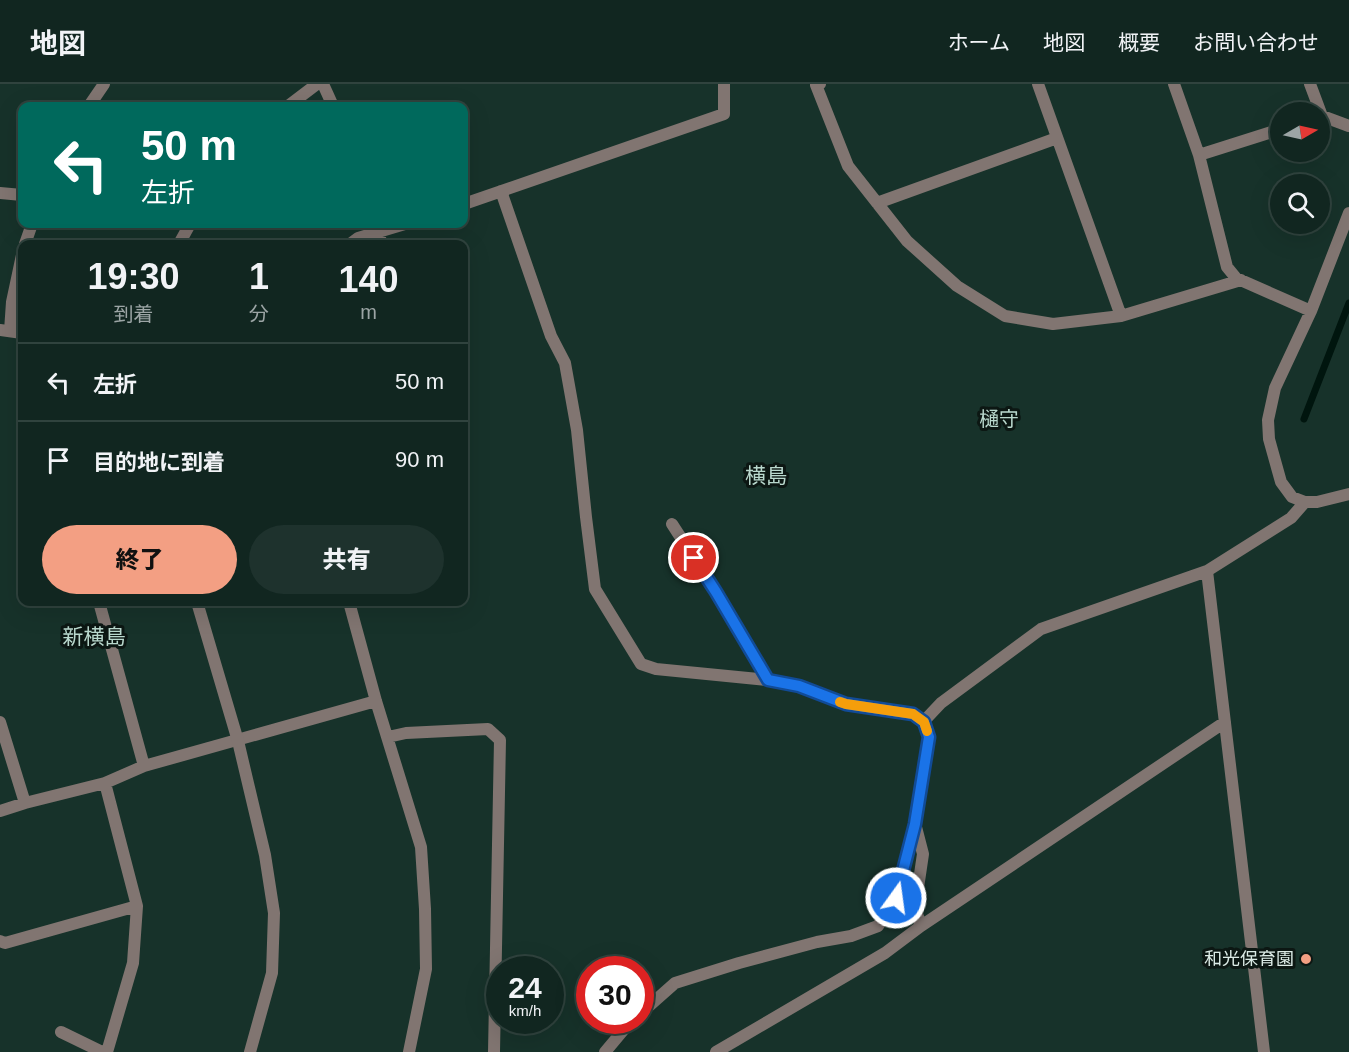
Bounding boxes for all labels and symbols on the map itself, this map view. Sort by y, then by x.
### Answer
north arrow [1270,102,1330,162]
district label: 樋守 [979,408,1019,430]
district label: 横島 [745,464,787,487]
pin [668,532,719,583]
district label: 新横島 [63,625,126,648]
position arrow [864,866,928,930]
place label: 和光保育園 [1204,949,1294,969]
marker: 和光保育園 [1299,952,1313,966]
speed limit sign: 30 [576,956,654,1034]

